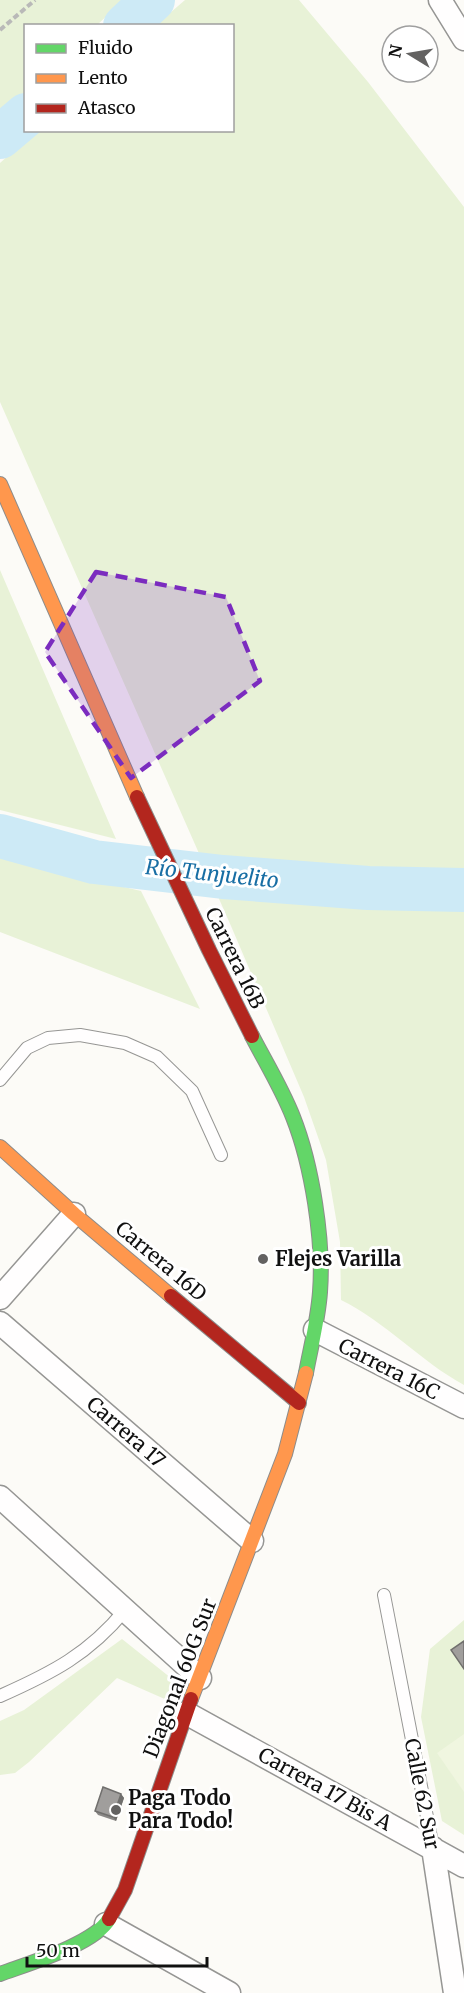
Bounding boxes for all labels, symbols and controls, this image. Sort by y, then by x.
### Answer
legend [24,24,234,132]
north arrow [380,24,440,84]
text: Fluido [78,36,133,59]
text: N [384,43,406,59]
text: Lento [78,66,128,89]
text: Atasco [77,96,136,119]
water label: Río Tunjuelito [144,853,280,894]
street label: Carrera 16B [200,903,271,1012]
street label: Carrera 16D [111,1215,212,1306]
place label: Flejes Varilla [275,1246,401,1271]
marker: Flejes Varilla [256,1252,270,1266]
street label: Carrera 16C [335,1332,444,1405]
street label: Carrera 17 [82,1391,171,1472]
street label: Diagonal 60G Sur [138,1595,221,1761]
street label: Calle 62 Sur [399,1736,446,1852]
street label: Carrera 17 Bis A [254,1742,397,1836]
place label: Paga Todo Para Todo! [128,1785,233,1833]
marker: Paga Todo Para Todo! [109,1803,123,1817]
scale bar [27,1930,207,1968]
text: 50 m [36,1939,80,1962]

